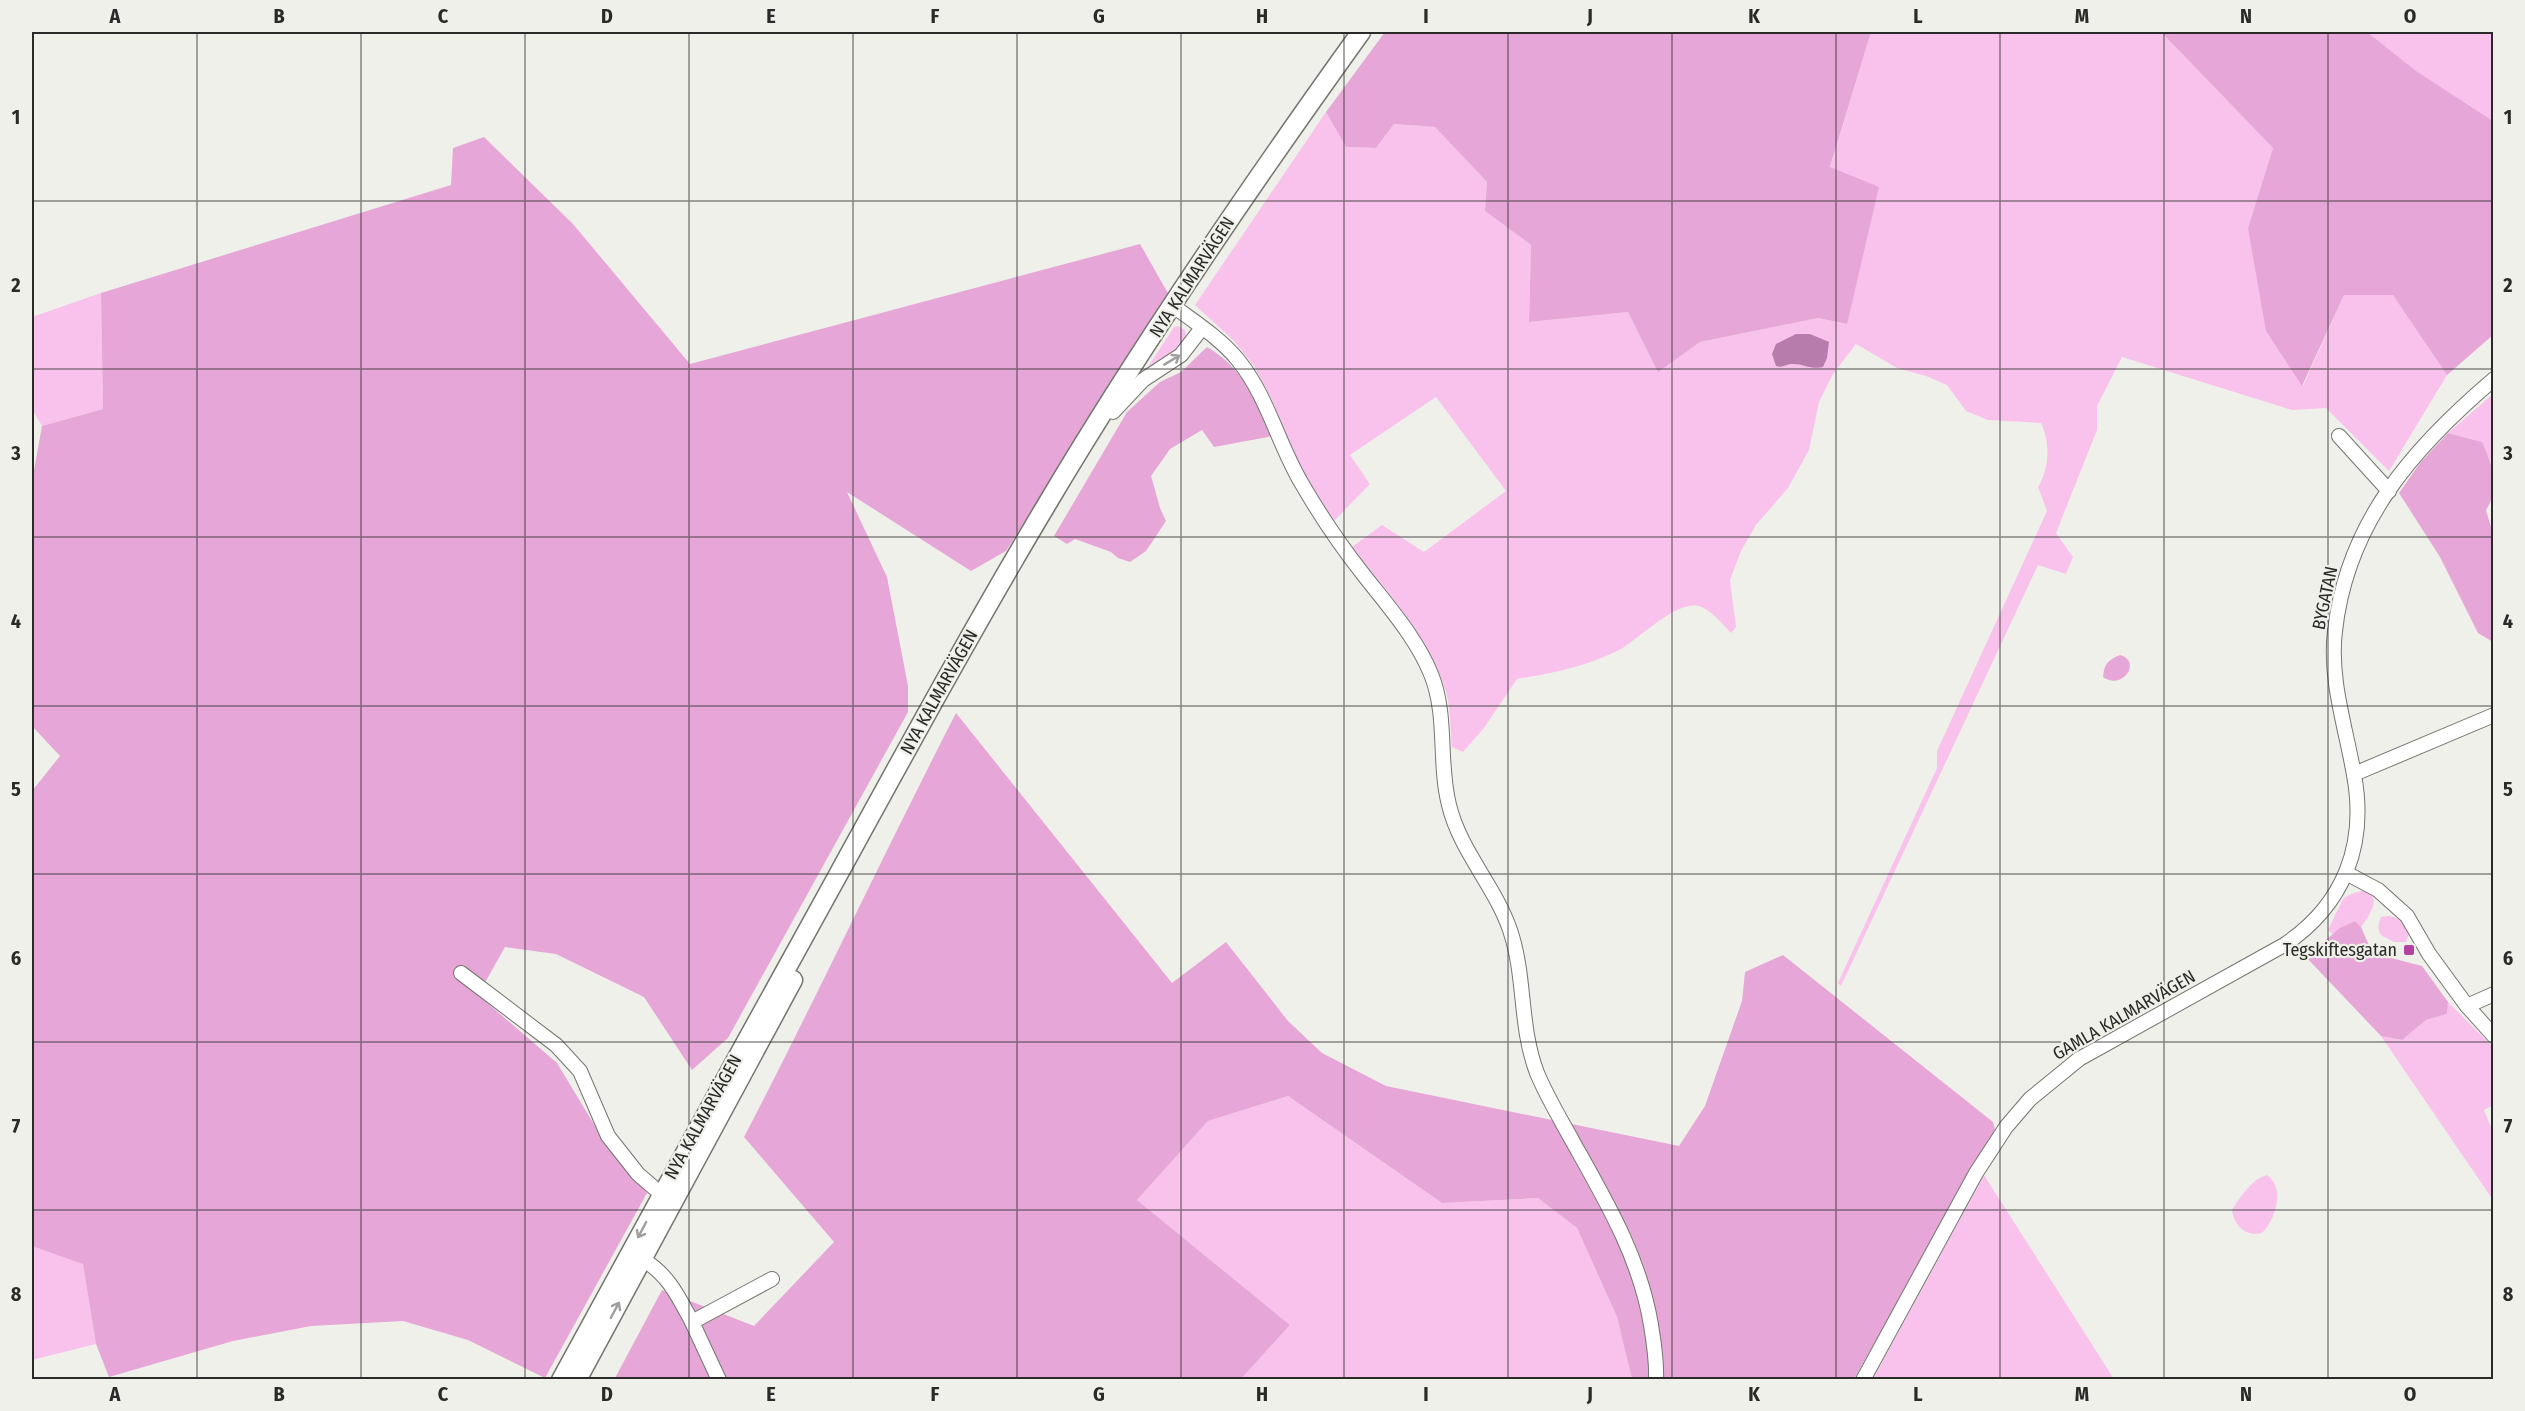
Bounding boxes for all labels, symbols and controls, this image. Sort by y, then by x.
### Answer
text: A [109,4,122,28]
text: B [273,4,285,28]
text: C [438,4,449,28]
text: D [601,4,613,28]
text: E [766,4,776,28]
text: F [931,4,940,28]
text: G [1093,4,1105,28]
text: H [1256,4,1268,28]
text: I [1423,4,1429,28]
text: J [1586,4,1593,28]
text: K [1748,4,1760,28]
text: L [1913,4,1923,28]
text: M [2075,4,2089,28]
text: N [2240,4,2252,28]
text: O [2404,4,2416,28]
text: 1 [12,105,20,129]
text: 1 [2504,105,2512,129]
street label: NYA KALMARVÄGEN [1145,213,1239,341]
text: 2 [10,273,21,297]
text: 2 [2502,273,2513,297]
one-way arrow [1164,354,1181,366]
text: 3 [10,441,21,465]
text: 3 [2502,441,2513,465]
street label: BYGATAN [2308,564,2342,632]
text: 4 [11,609,21,633]
text: 4 [2503,609,2513,633]
street label: NYA KALMARVÄGEN [896,626,982,758]
text: 5 [11,777,21,801]
text: 5 [2503,777,2513,801]
place label: Tegskiftesgatan [2283,939,2397,961]
marker: Tegskiftesgatan [2402,943,2416,957]
text: 6 [11,946,21,970]
text: 6 [2503,946,2513,970]
street label: GAMLA KALMARVÄGEN [2049,965,2199,1065]
street label: NYA KALMARVÄGEN [660,1051,746,1183]
text: 7 [12,1114,21,1138]
text: 7 [2504,1114,2513,1138]
one-way arrow [636,1221,648,1238]
text: 8 [11,1282,22,1306]
text: 8 [2503,1282,2514,1306]
one-way arrow [610,1301,621,1319]
text: A [109,1382,122,1406]
text: B [273,1382,285,1406]
text: C [438,1382,449,1406]
text: D [601,1382,613,1406]
text: E [766,1382,776,1406]
text: F [931,1382,940,1406]
text: G [1093,1382,1105,1406]
text: H [1256,1382,1268,1406]
text: I [1423,1382,1429,1406]
text: J [1586,1382,1593,1406]
text: K [1748,1382,1760,1406]
text: L [1913,1382,1923,1406]
text: M [2075,1382,2089,1406]
text: N [2240,1382,2252,1406]
text: O [2404,1382,2416,1406]

